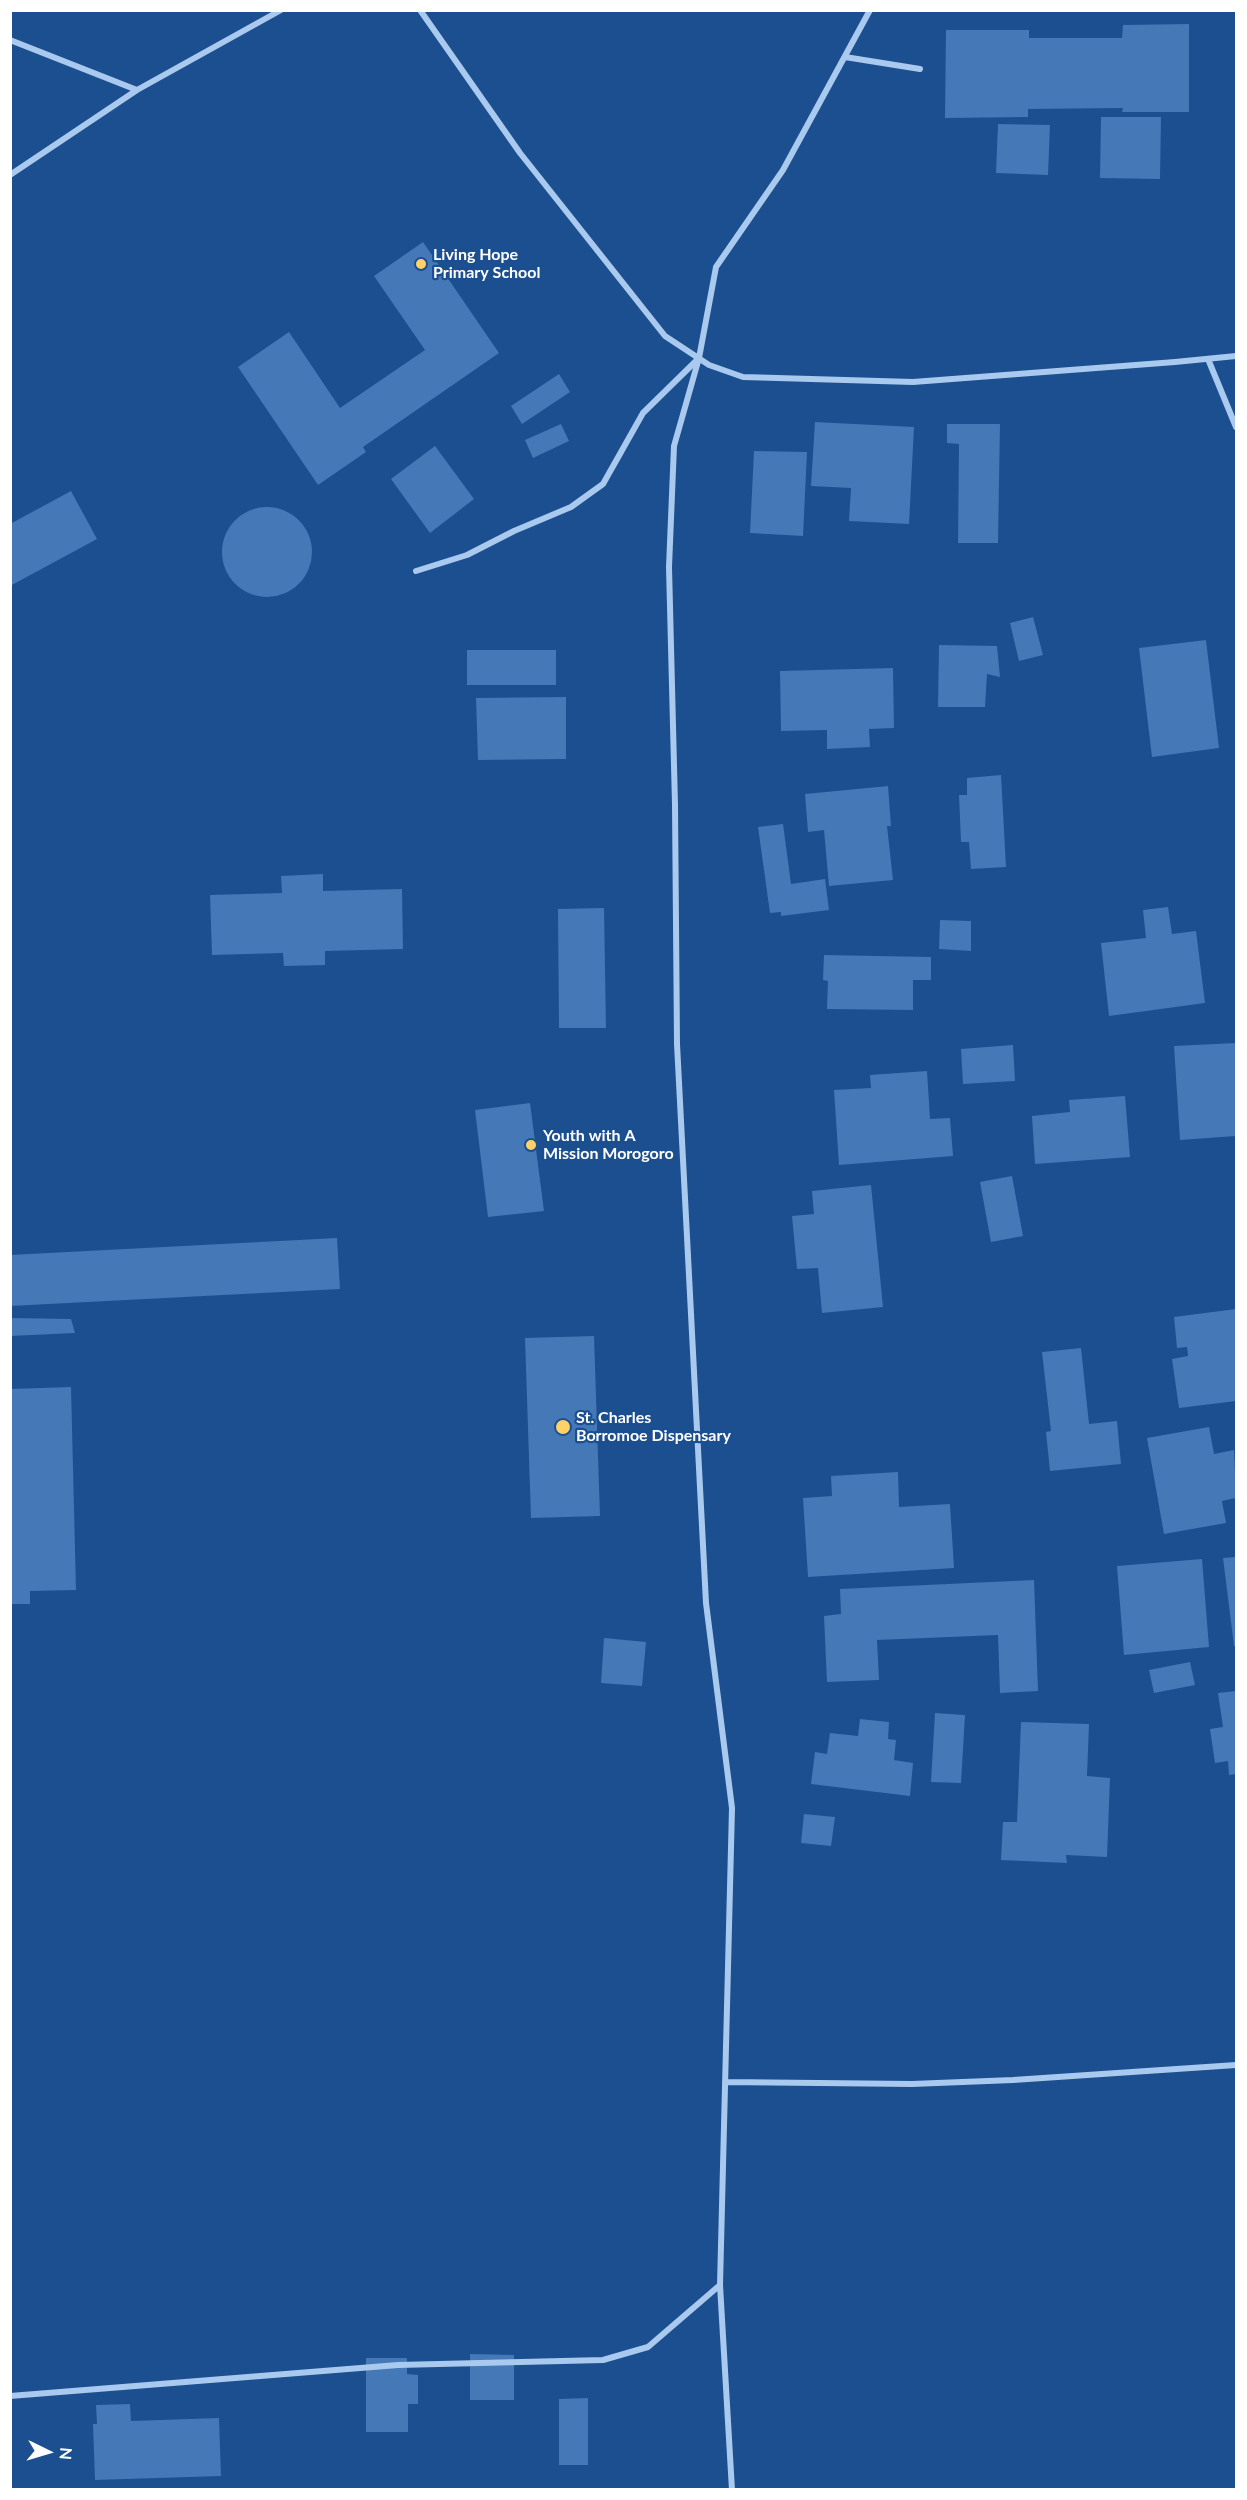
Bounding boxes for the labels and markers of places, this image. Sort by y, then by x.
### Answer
place label: Living Hope Primary School [433,245,540,283]
marker: Living Hope Primary School [414,257,428,271]
place label: Youth with A Mission Morogoro [543,1126,674,1164]
marker: Youth with A Mission Morogoro [524,1138,538,1152]
place label: St. Charles Borromoe Dispensary [576,1408,731,1446]
marker: St. Charles Borromoe Dispensary [554,1418,572,1436]

